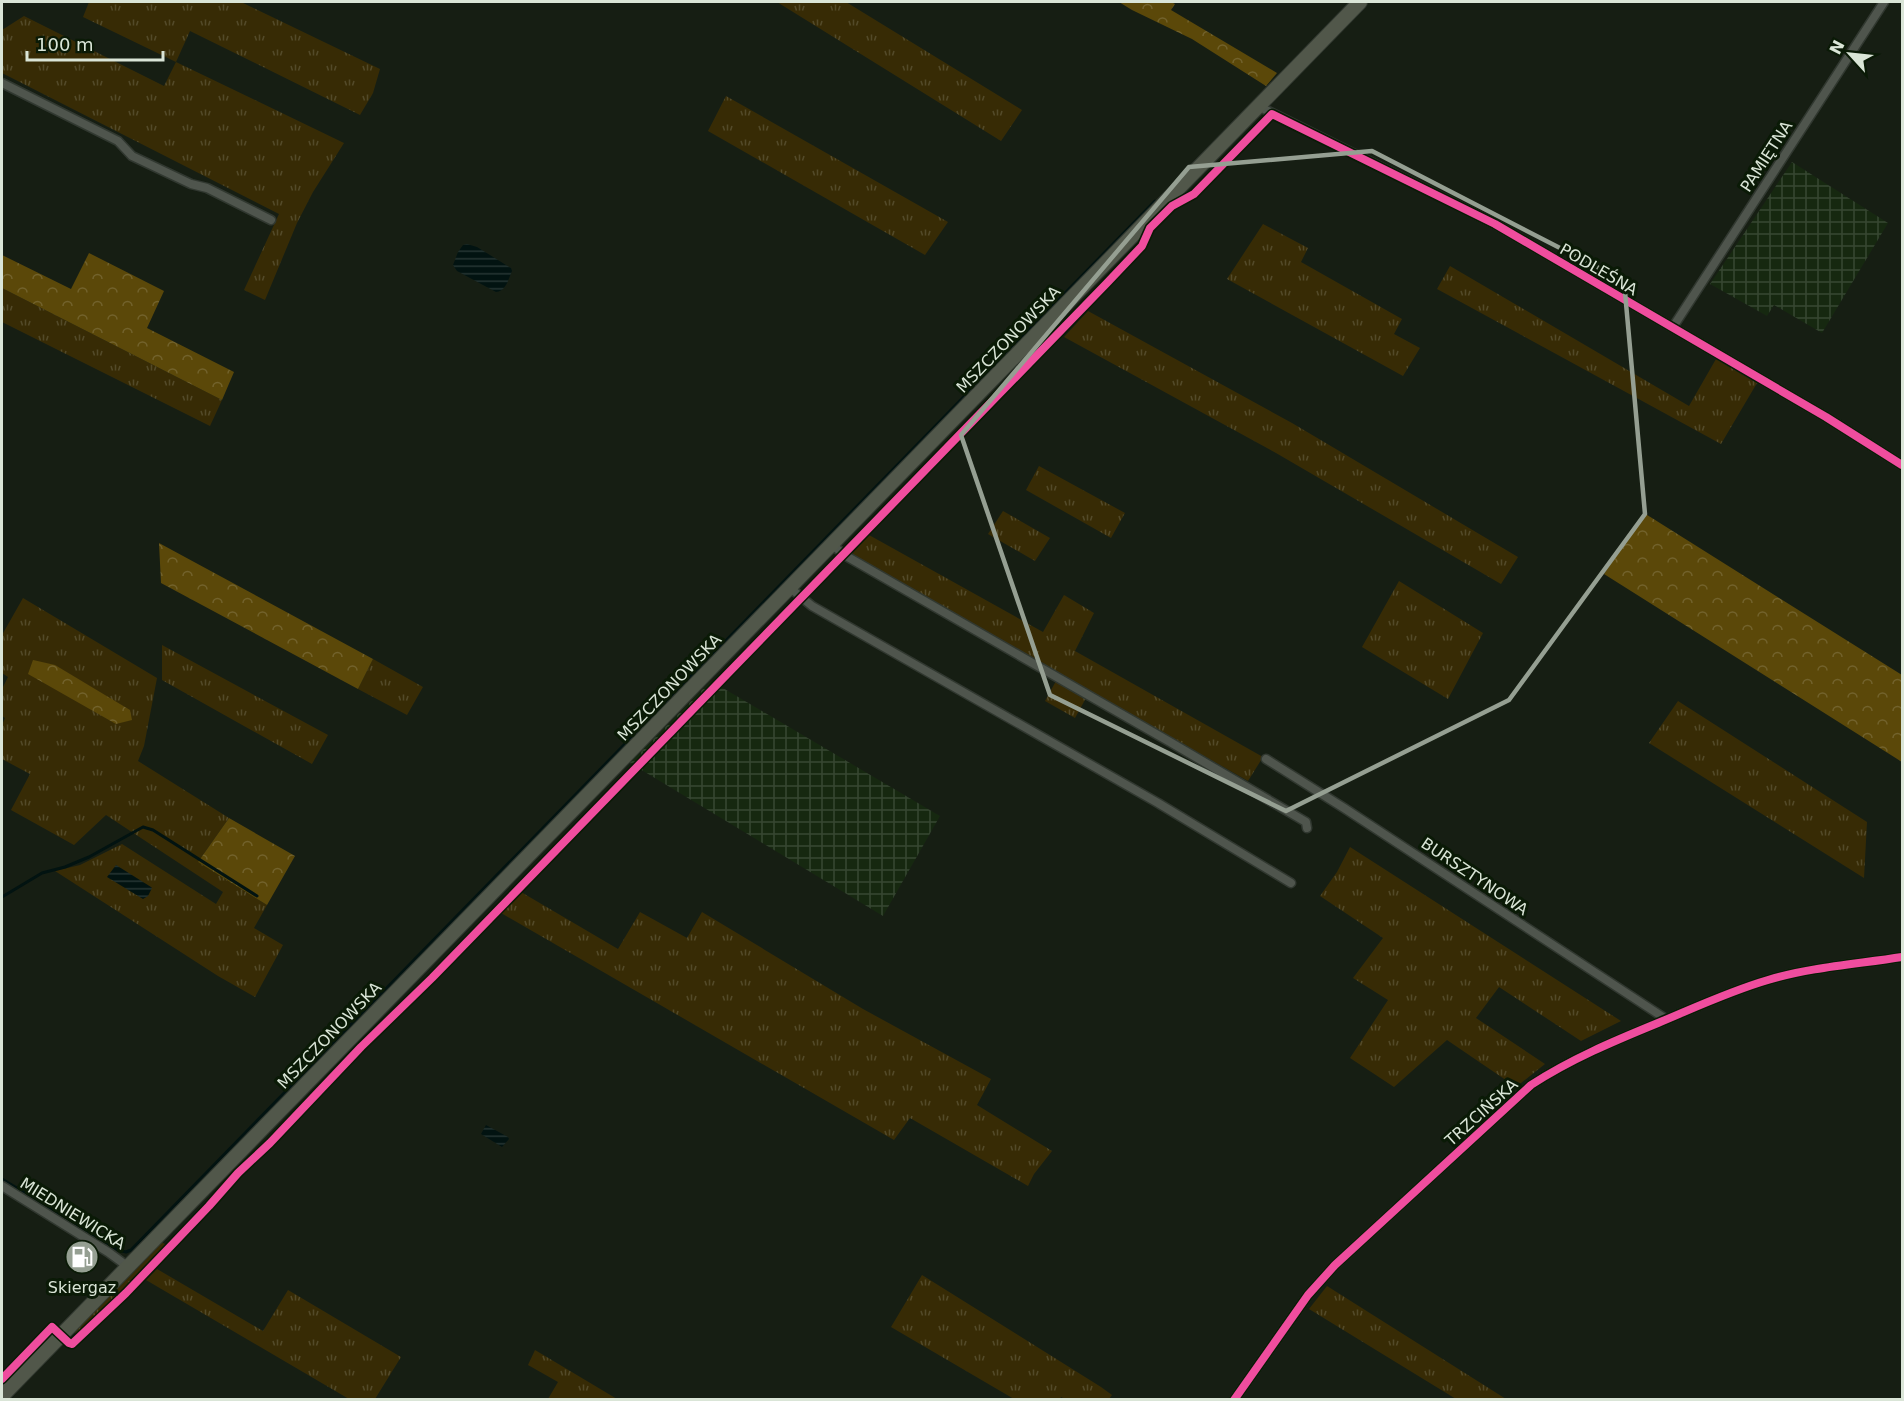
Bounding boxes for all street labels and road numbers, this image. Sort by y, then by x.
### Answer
street label: PAMIĘTNA [1736,117,1796,195]
street label: PODLEŚNA [1556,240,1641,299]
street label: MSZCZONOWSKA [952,282,1064,397]
street label: MSZCZONOWSKA [613,630,725,745]
street label: BURSZTYNOWA [1418,834,1532,919]
street label: MSZCZONOWSKA [273,978,385,1093]
street label: TRZCIŃSKA [1440,1075,1522,1151]
street label: MIEDNIEWICKA [17,1173,129,1253]

